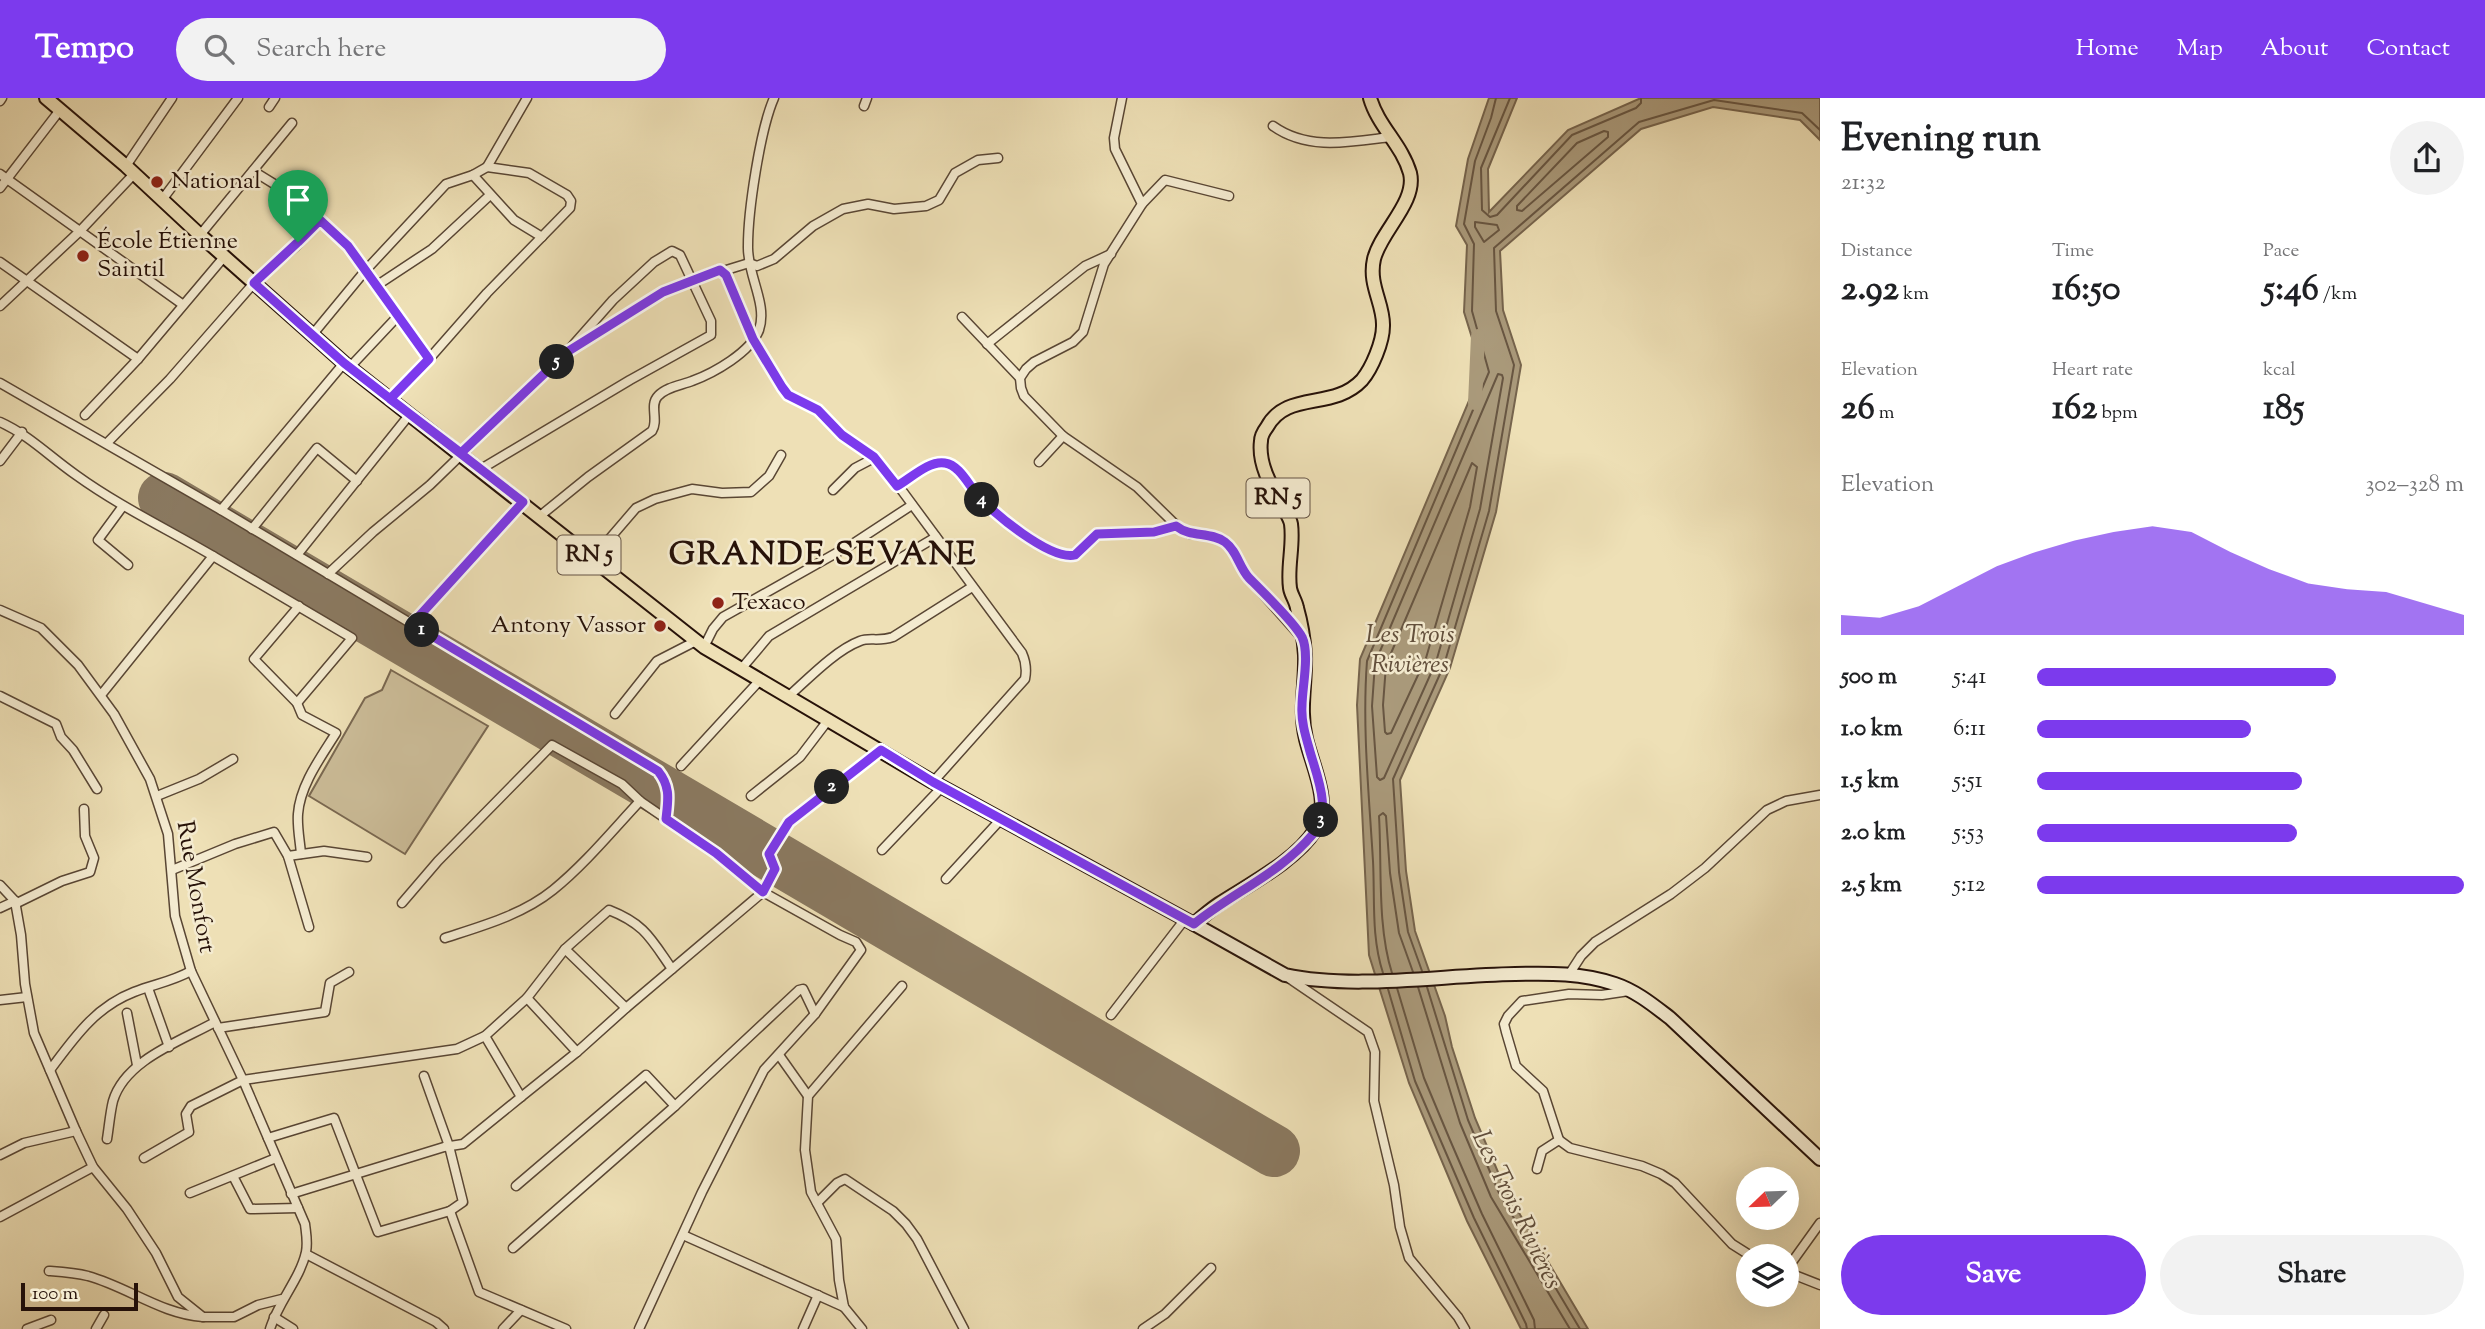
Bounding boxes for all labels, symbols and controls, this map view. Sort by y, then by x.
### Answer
search box [176,18,666,81]
text: Tempo [35,25,134,73]
icon: search [200,30,238,68]
text: Search here [256,31,386,68]
text: Home [2076,32,2139,66]
text: Map [2177,32,2223,66]
text: About [2261,32,2328,66]
text: Contact [2366,32,2450,66]
text: Evening run [1841,114,2041,168]
button: share [2390,121,2464,195]
place label: National [171,165,261,199]
text: 21:32 [1841,167,1886,200]
pin [268,170,328,242]
marker: National [149,174,165,190]
icon: arrive [279,181,317,219]
place label: École Étienne Saintil [97,225,238,287]
text: Distance [1841,238,1913,265]
text: Time [2052,238,2094,265]
text: Pace [2263,238,2299,265]
marker: École Étienne Saintil [75,248,91,264]
text: 2.92 [1841,265,1899,316]
text: 16:50 [2052,265,2121,316]
text: 5:46 [2263,265,2319,316]
text: km [1899,281,1929,308]
text: /km [2319,281,2357,308]
pin: 5 [540,344,574,380]
text: 5 [553,348,560,375]
text: Elevation [1841,357,1918,384]
text: Heart rate [2052,357,2133,384]
text: kcal [2263,357,2296,384]
text: 26 [1841,384,1875,435]
text: 162 [2052,384,2097,435]
text: 185 [2263,384,2304,435]
text: m [1875,400,1895,427]
text: bpm [2097,400,2138,427]
text: Elevation [1841,469,1934,502]
text: 302–328 m [2365,469,2464,502]
road number: RN 5 [1246,478,1310,518]
pin: 4 [964,482,1000,518]
text: 4 [977,486,986,513]
district label: GRANDE SEVANE [669,533,977,579]
road number: RN 5 [558,536,620,575]
place label: Texaco [732,586,806,620]
marker: Texaco [710,595,726,611]
place label: Antony Vassor [491,609,646,643]
pin: 1 [404,612,440,648]
text: 1 [418,616,425,643]
water label: Les Trois Rivières [1365,617,1455,684]
marker: Antony Vassor [652,618,668,634]
text: 500 m [1841,661,1897,694]
text: 5:41 [1953,661,1986,694]
text: 1.0 km [1841,713,1903,746]
text: 6:11 [1953,713,1986,746]
text: 1.5 km [1841,765,1899,798]
text: 5:51 [1953,765,1983,798]
pin: 2 [814,770,850,804]
text: 2 [827,773,836,800]
pin: 3 [1304,802,1338,838]
text: 3 [1317,806,1324,833]
text: 2.0 km [1841,817,1906,850]
text: 5:53 [1953,817,1984,850]
street label: Rue Monfort [167,818,223,956]
text: 2.5 km [1841,869,1902,902]
text: 5:12 [1953,869,1985,902]
water label: Les Trois Rivières [1461,1124,1571,1296]
north arrow [1736,1167,1799,1230]
map controls [1736,1167,1799,1307]
button: Save [1841,1235,2146,1315]
button: Share [2160,1235,2464,1315]
button: layers [1736,1244,1799,1307]
scale bar [21,1280,138,1312]
text: 100 m [32,1281,78,1308]

